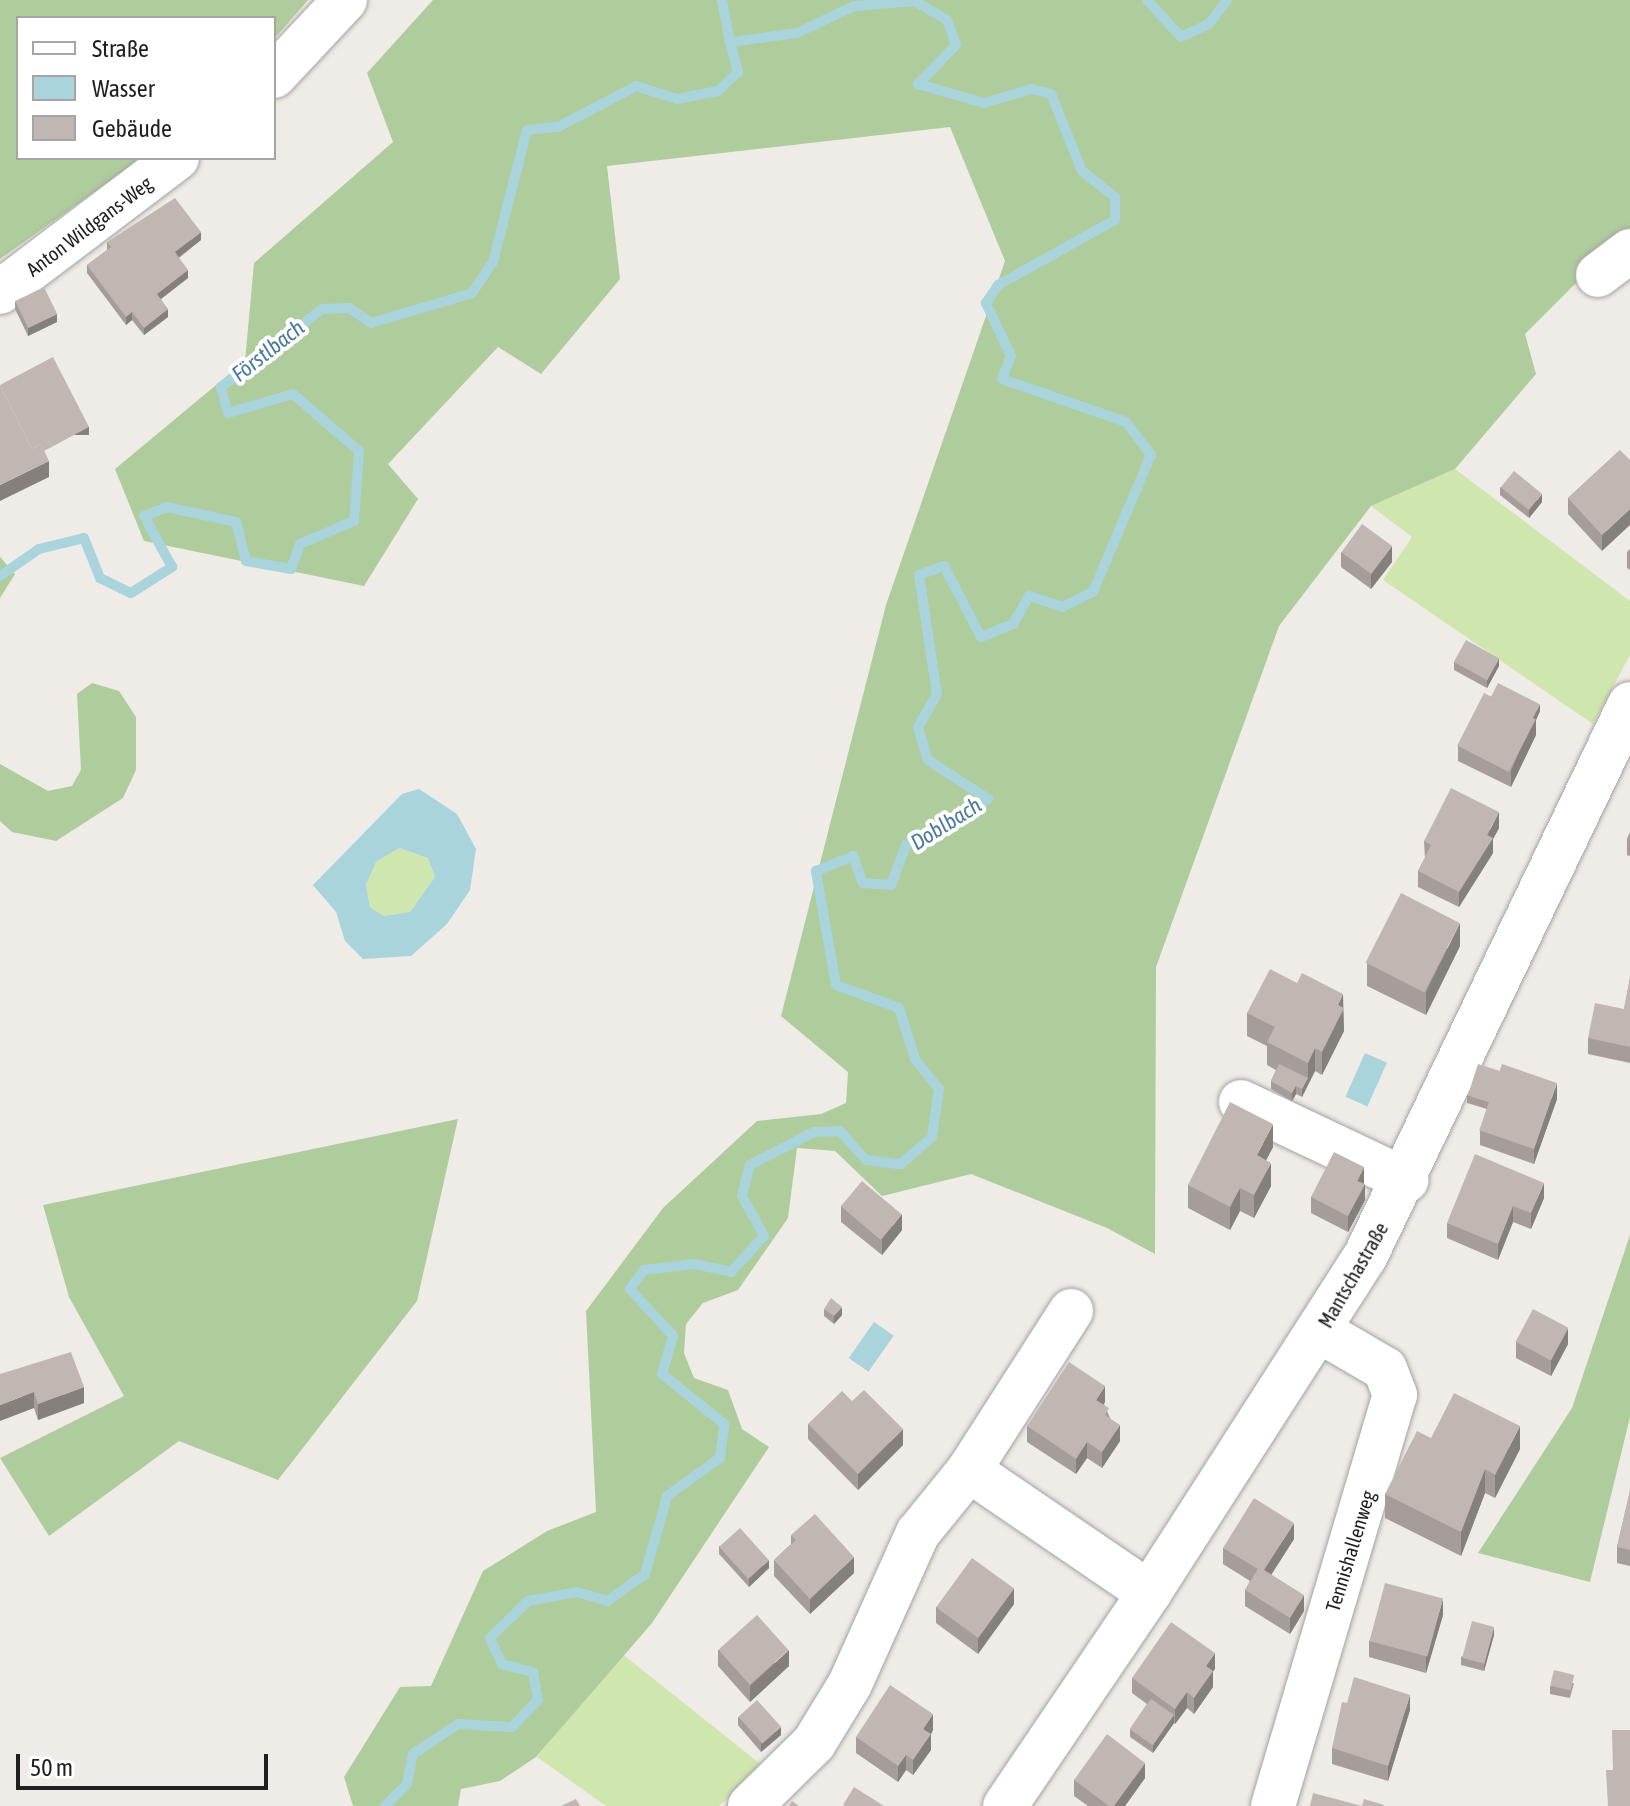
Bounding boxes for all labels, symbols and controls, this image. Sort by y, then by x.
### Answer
legend [16,16,276,160]
text: Straße [92,35,149,62]
text: Wasser [92,75,155,102]
text: Gebäude [92,115,172,142]
street label: Anton Wildgans-Weg [21,171,157,281]
water label: Förstlbach [227,315,309,387]
water label: Doblbach [906,792,986,856]
street label: Mantschastraße [1313,1218,1393,1332]
street label: Tennishallenweg [1320,1488,1380,1614]
scale bar [20,1738,272,1788]
text: 50 m [30,1754,73,1781]

